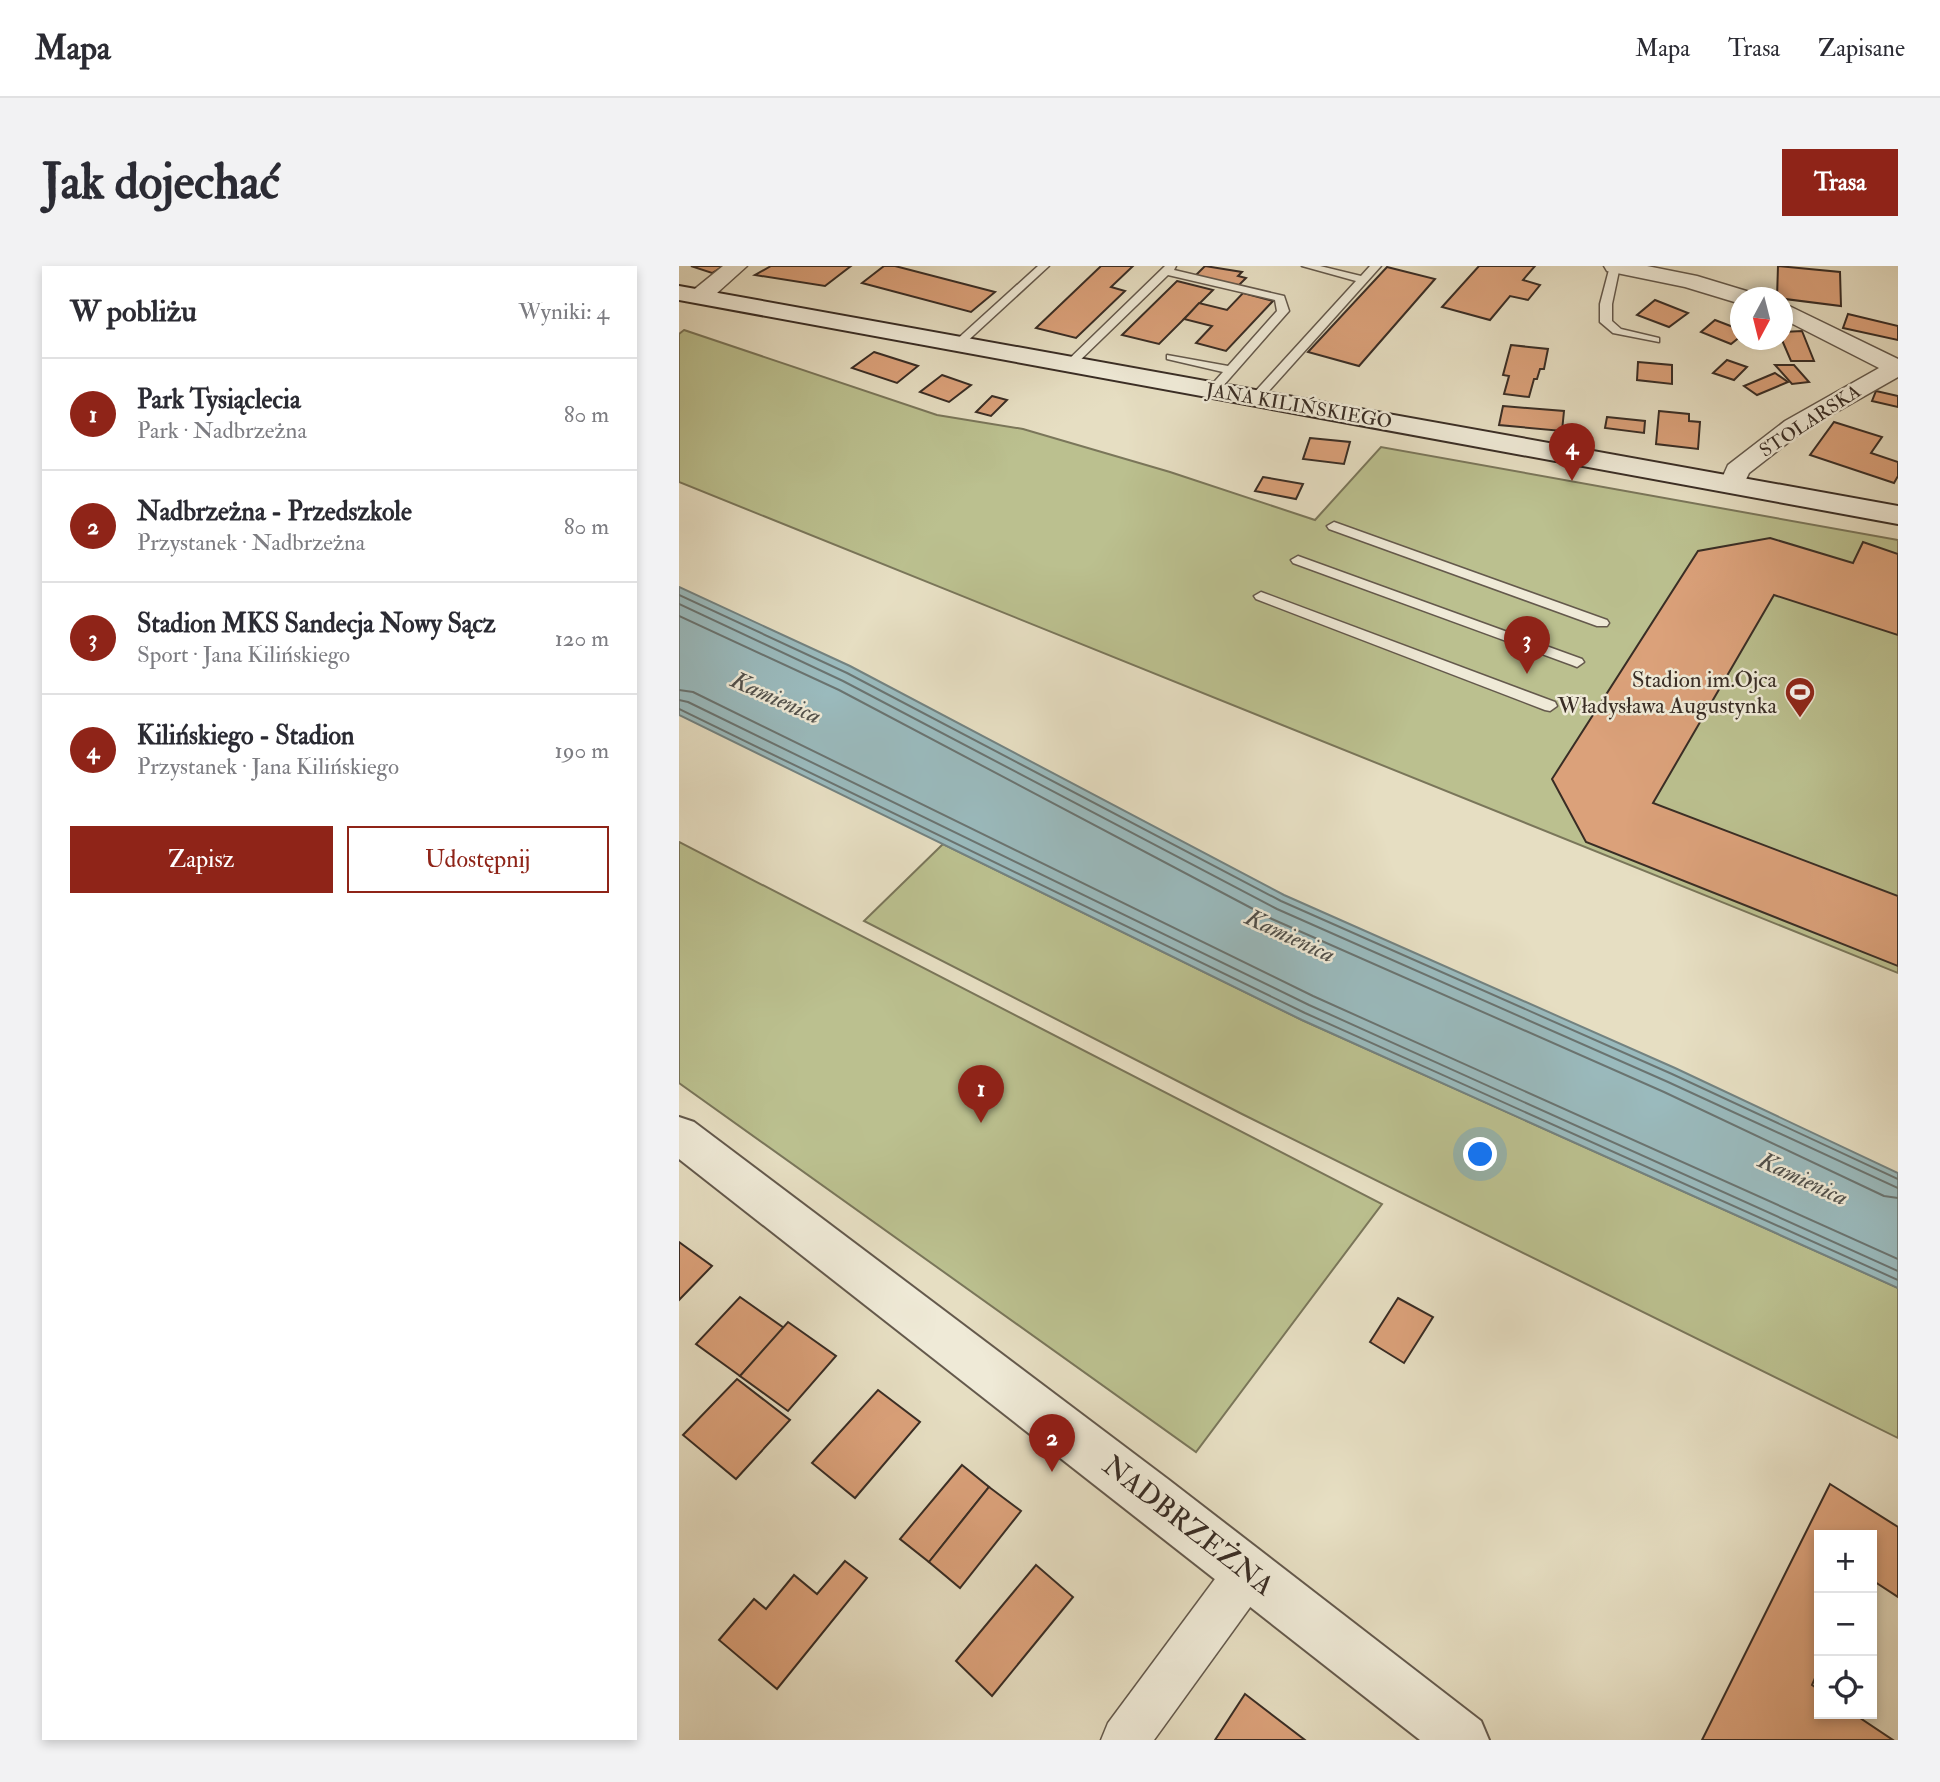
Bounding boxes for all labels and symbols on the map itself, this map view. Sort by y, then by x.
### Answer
north arrow [1730,287,1793,350]
street label: JANA KILIŃSKIEGO [1203,376,1394,434]
street label: STOLARSKA [1755,379,1865,463]
pin: 4 [1549,423,1595,481]
pin: 3 [1504,616,1550,674]
water label: Kamienica [725,664,826,732]
place label: Stadion im.Ojca Władysława Augustynka [1557,665,1778,720]
sports icon: Stadion im.Ojca Władysława Augustynka [1783,675,1817,719]
water label: Kamienica [1239,901,1340,970]
pin: 1 [958,1065,1004,1123]
your location [1463,1137,1497,1171]
water label: Kamienica [1752,1144,1853,1213]
pin: 2 [1029,1414,1075,1472]
street label: NADBRZEŻNA [1095,1448,1281,1604]

